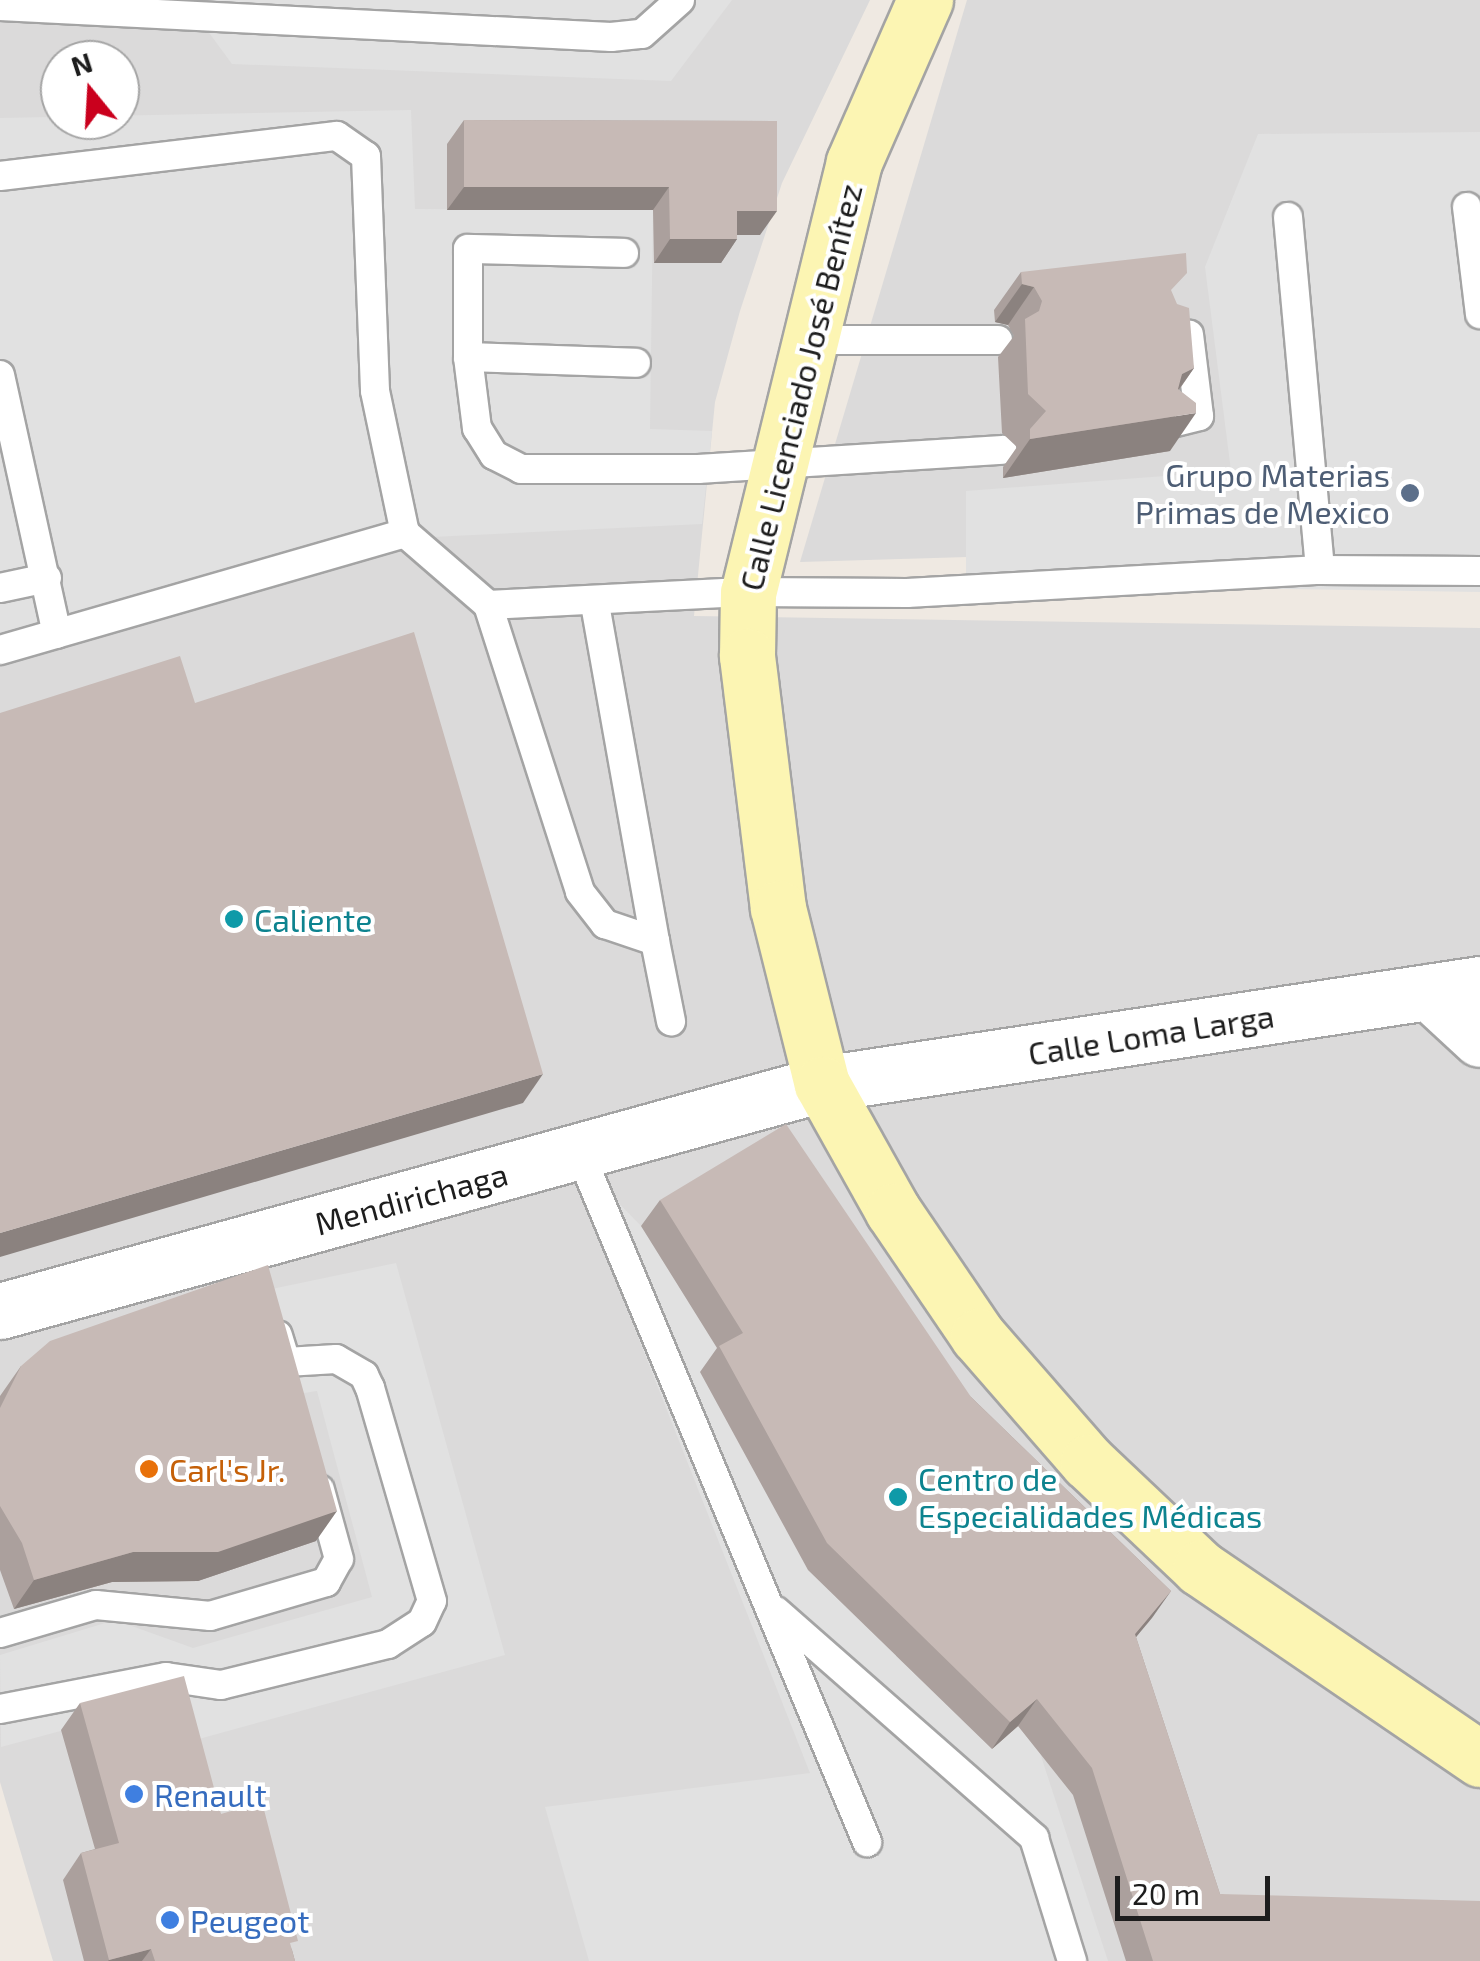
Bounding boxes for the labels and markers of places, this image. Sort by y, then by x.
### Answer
place label: Grupo Materias Primas de Mexico [1135,456,1390,531]
marker: Grupo Materias Primas de Mexico [1399,482,1421,504]
place label: Caliente [254,900,372,938]
marker: Caliente [223,908,245,930]
place label: Carl's Jr. [169,1450,286,1488]
marker: Carl's Jr. [138,1458,160,1480]
place label: Centro de Especialidades Médicas [918,1460,1262,1535]
marker: Centro de Especialidades Médicas [887,1486,909,1508]
place label: Renault [154,1775,267,1813]
marker: Renault [123,1783,145,1805]
place label: Peugeot [190,1901,309,1939]
marker: Peugeot [159,1909,181,1931]

